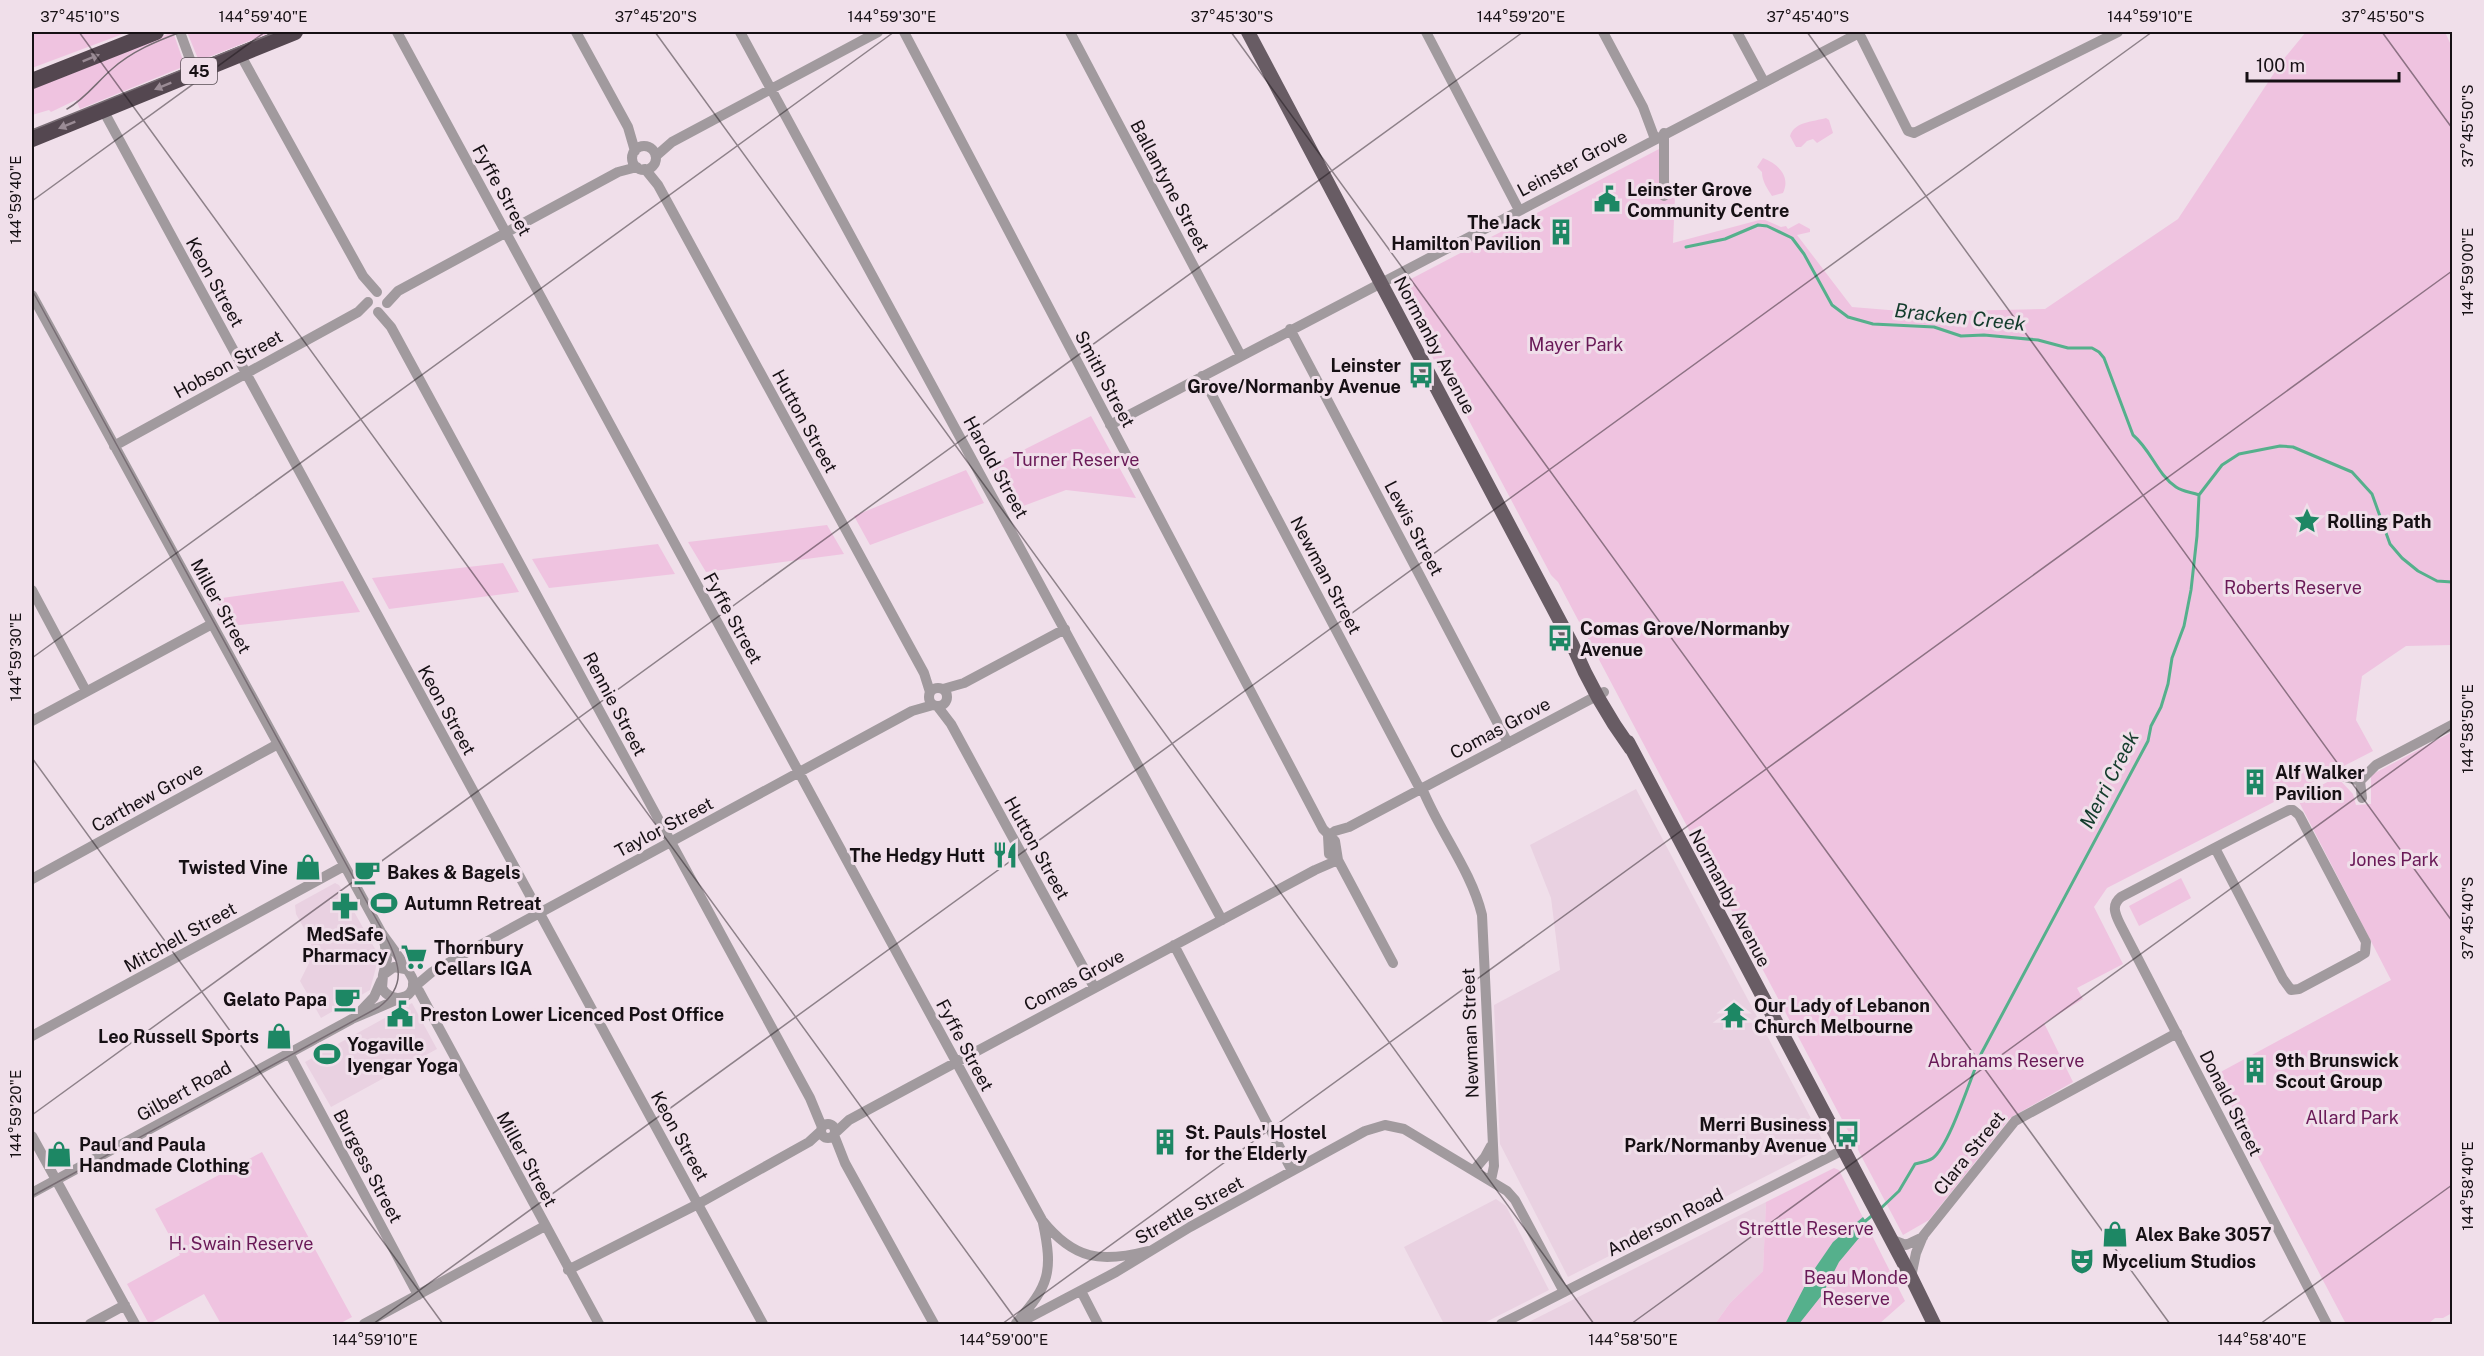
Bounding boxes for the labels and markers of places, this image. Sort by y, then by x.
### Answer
place label: Leinster Grove Community Centre [1627,179,1789,221]
public building icon: Leinster Grove Community Centre [1592,184,1622,214]
place label: The Jack Hamilton Pavilion [1391,212,1542,254]
building icon: The Jack Hamilton Pavilion [1546,217,1576,247]
place label: Leinster Grove/Normanby Avenue [1187,355,1402,397]
bus stop icon: Leinster Grove/Normanby Avenue [1406,360,1436,390]
place icon: Rolling Path [2292,506,2322,536]
place label: Rolling Path [2327,511,2431,532]
place label: Comas Grove/Normanby Avenue [1580,618,1790,660]
bus stop icon: Comas Grove/Normanby Avenue [1545,623,1575,653]
place label: Alf Walker Pavilion [2275,762,2365,804]
building icon: Alf Walker Pavilion [2240,767,2270,797]
restaurant icon: The Hedgy Hutt [990,840,1020,870]
place label: The Hedgy Hutt [849,845,985,866]
shop icon: Twisted Vine [293,852,323,882]
place label: Twisted Vine [179,857,288,878]
cafe icon: Bakes & Bagels [352,857,382,887]
place label: Bakes & Bagels [387,862,521,883]
sports icon: Autumn Retreat [369,888,399,918]
pharmacy icon: MedSafe Pharmacy [330,891,360,921]
place label: Autumn Retreat [404,893,541,914]
place label: MedSafe Pharmacy [302,924,388,966]
place label: Thornbury Cellars IGA [434,937,532,979]
supermarket icon: Thornbury Cellars IGA [399,942,429,972]
cafe icon: Gelato Papa [332,984,362,1014]
place label: Gelato Papa [223,989,327,1010]
place label: Our Lady of Lebanon Church Melbourne [1754,995,1930,1037]
public building icon: Preston Lower Licenced Post Office [385,999,415,1029]
temple icon: Our Lady of Lebanon Church Melbourne [1719,1000,1749,1030]
place label: Preston Lower Licenced Post Office [420,1004,724,1025]
shop icon: Leo Russell Sports [264,1021,294,1051]
place label: Leo Russell Sports [98,1026,259,1047]
place label: Yogaville Iyengar Yoga [347,1034,458,1076]
sports icon: Yogaville Iyengar Yoga [312,1039,342,1069]
place label: 9th Brunswick Scout Group [2275,1050,2399,1092]
building icon: 9th Brunswick Scout Group [2240,1055,2270,1085]
place label: Merri Business Park/Normanby Avenue [1624,1114,1827,1156]
bus stop icon: Merri Business Park/Normanby Avenue [1832,1119,1862,1149]
place label: St. Pauls' Hostel for the Elderly [1185,1122,1327,1164]
building icon: St. Pauls' Hostel for the Elderly [1150,1127,1180,1157]
place label: Paul and Paula Handmade Clothing [79,1134,250,1176]
shop icon: Paul and Paula Handmade Clothing [44,1139,74,1169]
shop icon: Alex Bake 3057 [2100,1219,2130,1249]
place label: Alex Bake 3057 [2135,1224,2272,1245]
theatre icon: Mycelium Studios [2067,1246,2097,1276]
place label: Mycelium Studios [2102,1251,2256,1272]

